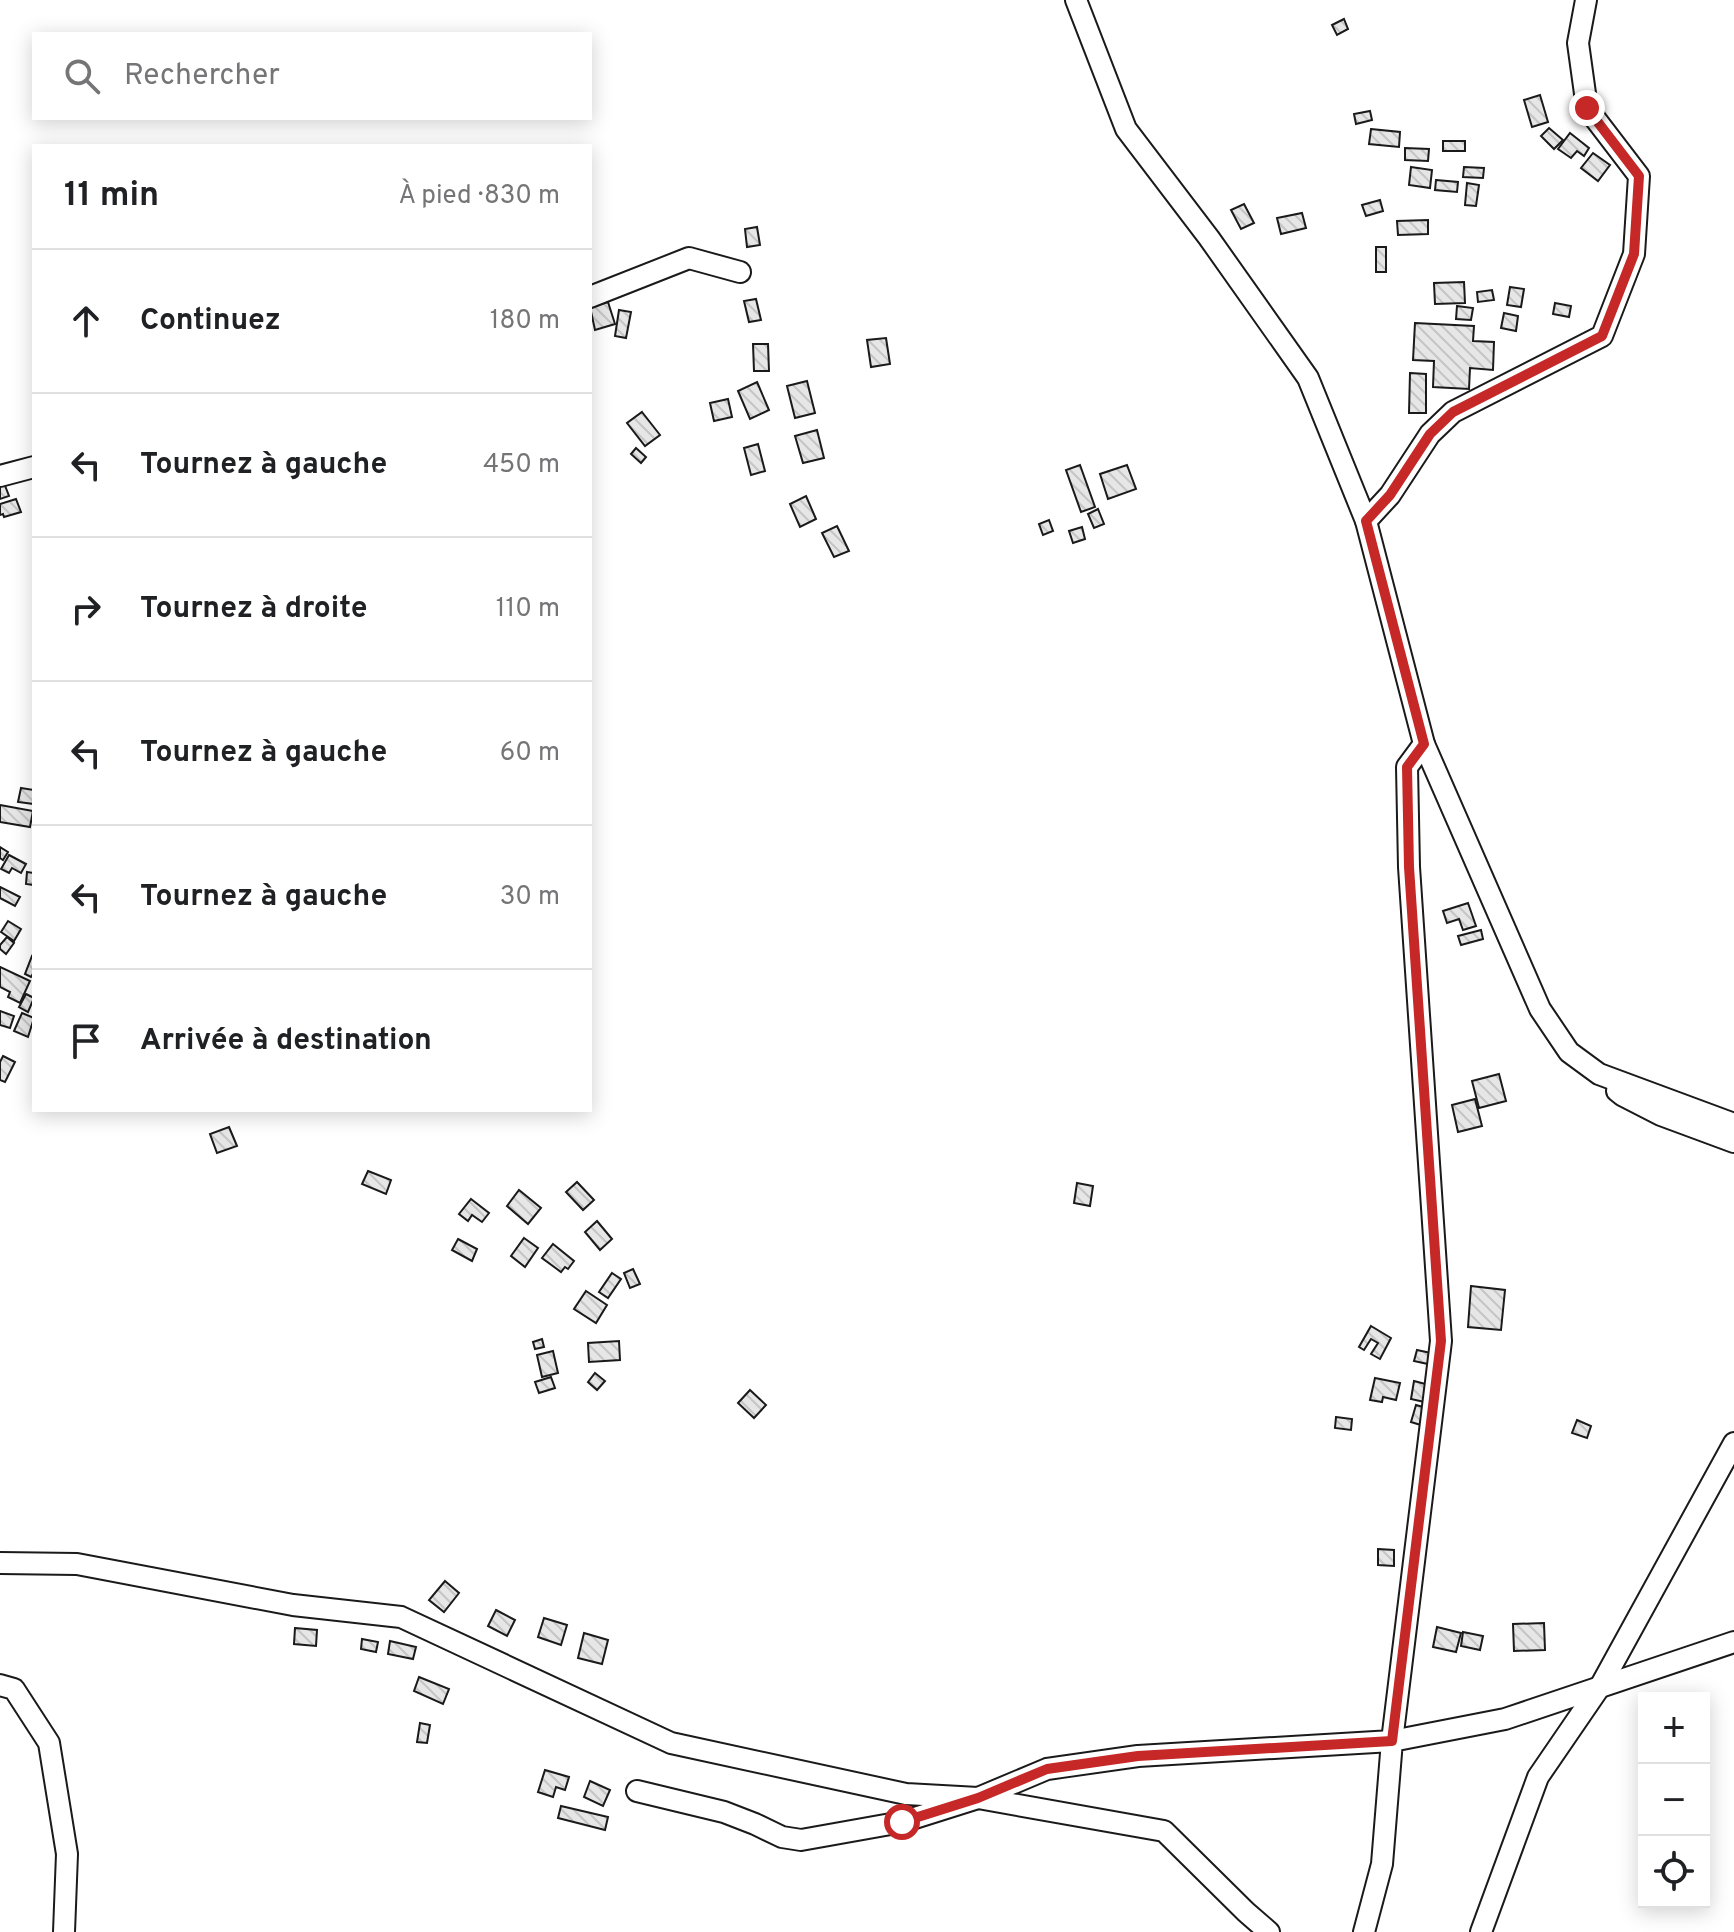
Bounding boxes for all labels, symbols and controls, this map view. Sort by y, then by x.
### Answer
search box [32,32,592,120]
icon: search [60,54,104,98]
text: Rechercher [124,58,280,95]
route end [1569,90,1605,126]
text: 11 min [64,175,159,218]
text: À pied · 830 m [399,180,560,213]
icon: ahead [64,299,108,343]
text: Continuez [140,303,281,340]
text: 180 m [490,305,560,338]
icon: left [64,443,108,487]
text: Tournez à gauche [140,447,387,484]
text: 450 m [483,449,560,482]
icon: right [64,587,108,631]
text: Tournez à droite [140,591,368,628]
text: 110 m [496,593,560,626]
icon: left [64,731,108,775]
text: Tournez à gauche [140,735,387,772]
text: 60 m [500,737,560,770]
icon: left [64,875,108,919]
text: Tournez à gauche [140,879,387,916]
text: 30 m [500,881,560,914]
icon: arrive [64,1019,108,1063]
text: Arrivée à destination [140,1023,432,1060]
map controls [1638,1692,1710,1908]
button: + [1638,1692,1710,1764]
button: − [1638,1764,1710,1836]
route start [884,1804,920,1840]
button: locate [1638,1836,1710,1908]

